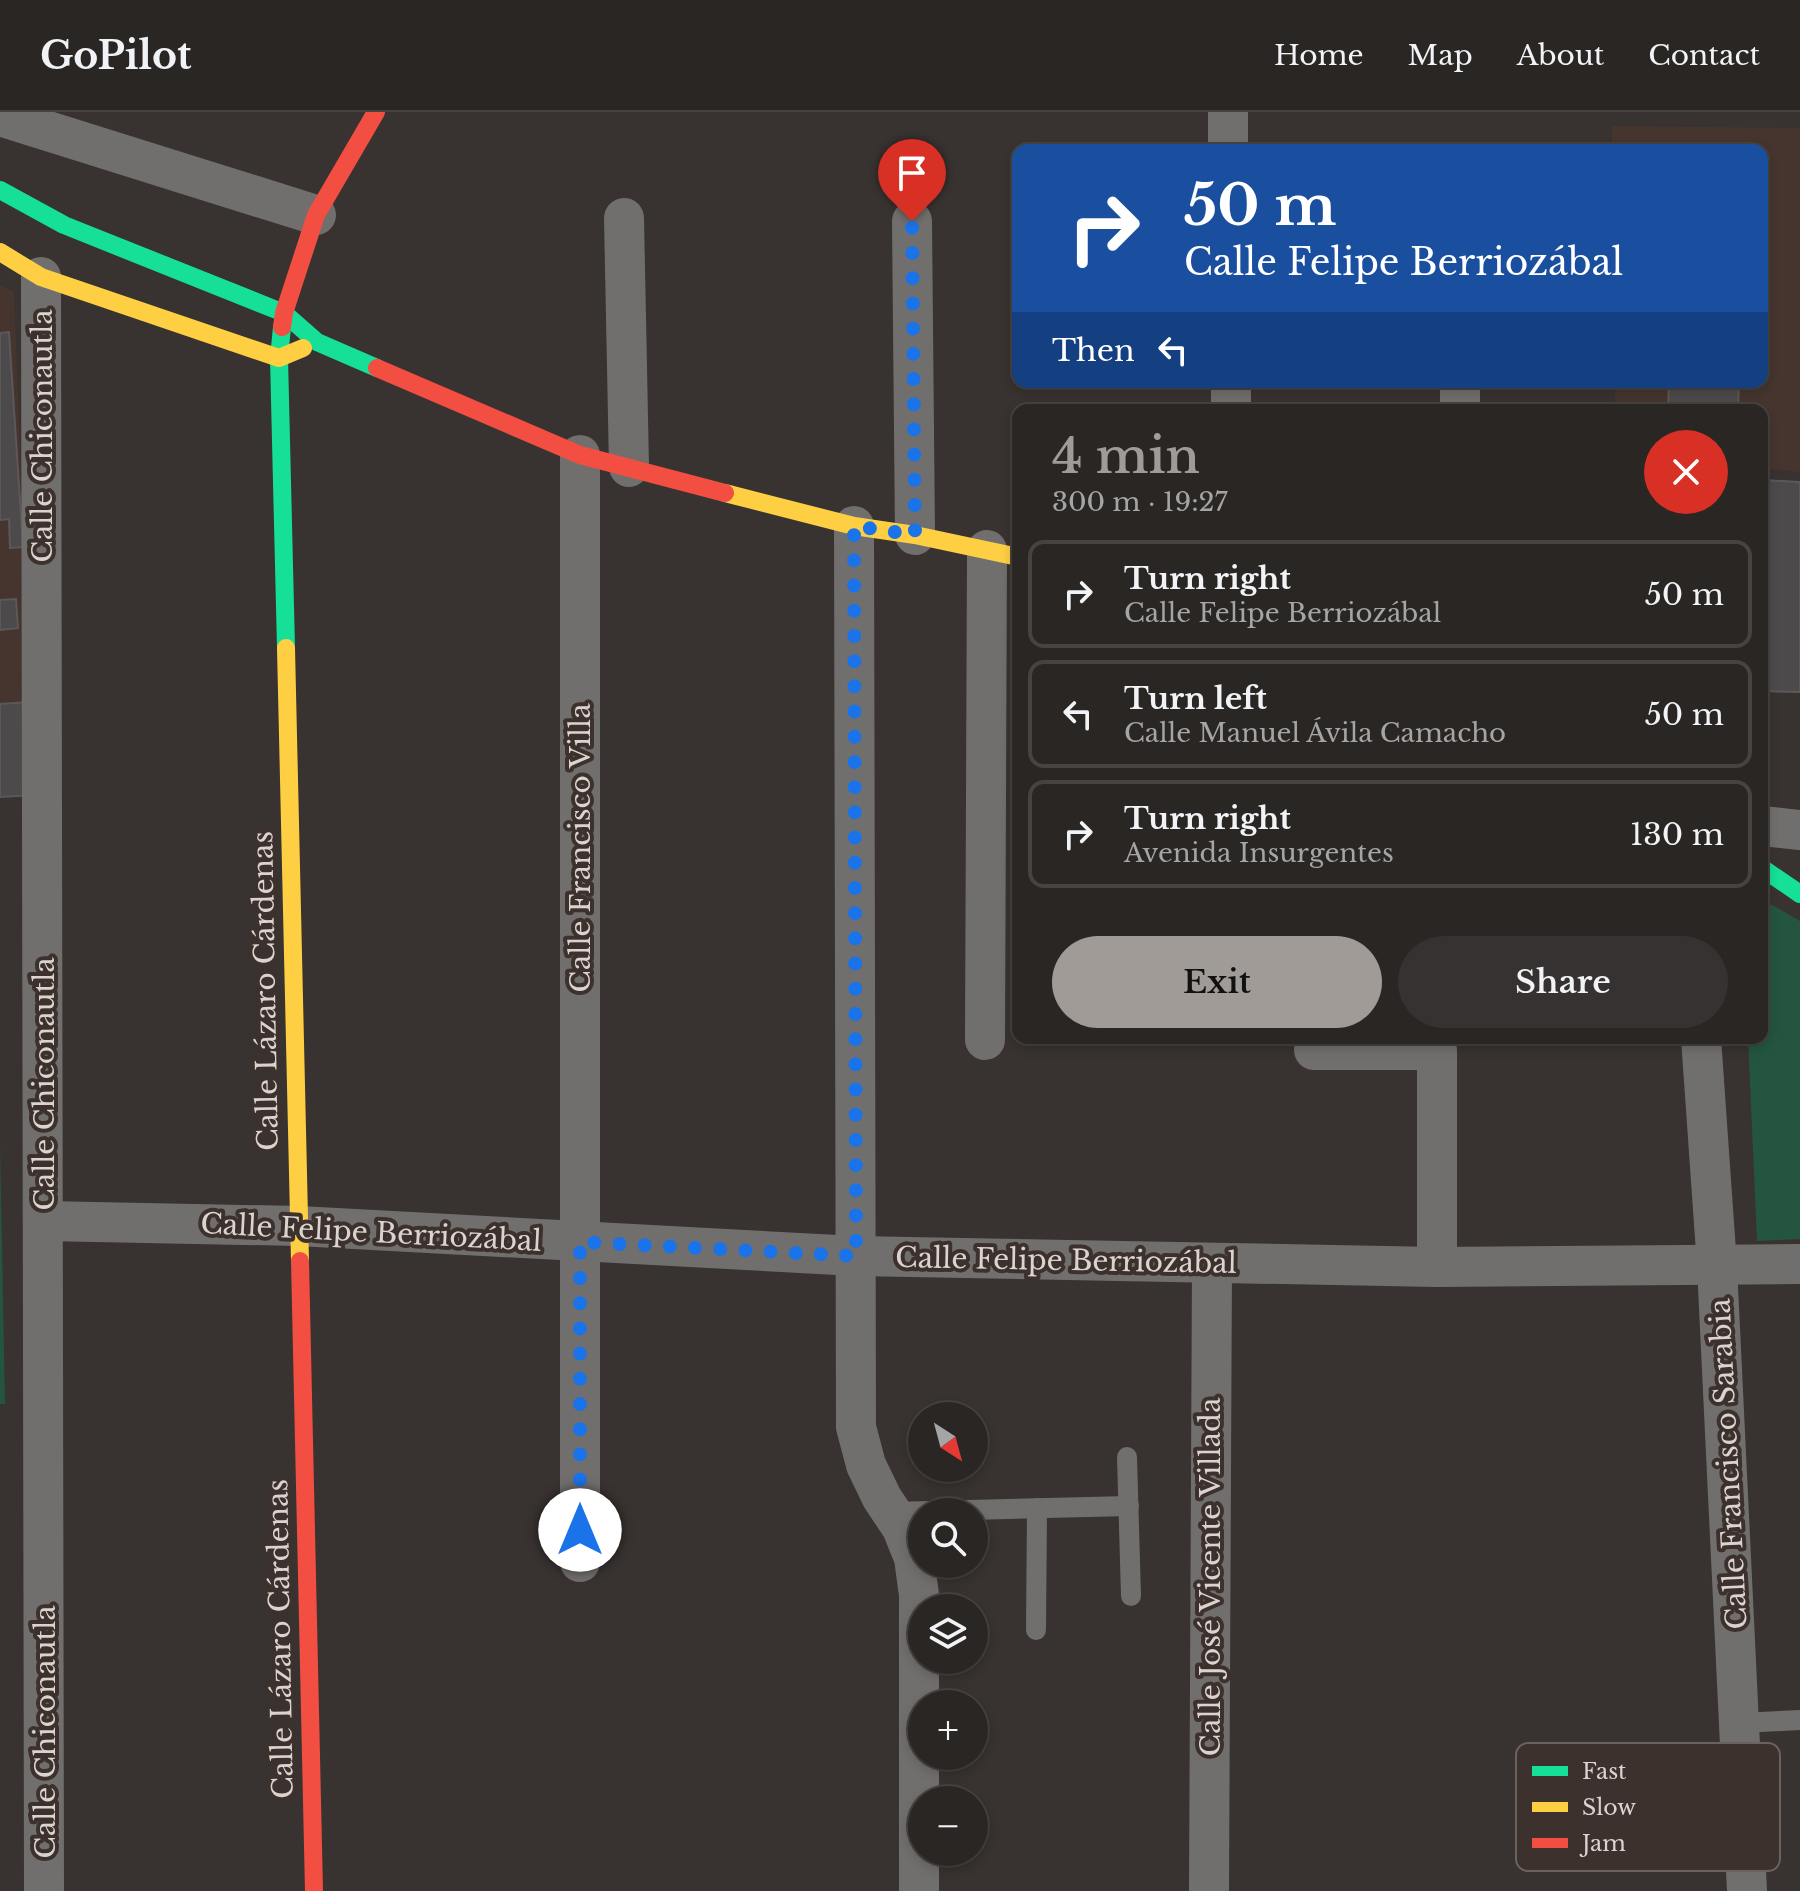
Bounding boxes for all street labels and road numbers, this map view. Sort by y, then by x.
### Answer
street label: Calle Chiconautla [25,309,60,563]
street label: Calle Francisco Villa [563,703,598,993]
street label: Calle Lázaro Cárdenas [245,831,286,1151]
street label: Calle Chiconautla [27,957,62,1211]
street label: Calle Felipe Berriozábal [199,1206,542,1259]
street label: Calle Felipe Berriozábal [895,1240,1237,1281]
street label: Calle Francisco Sarabia [1702,1297,1755,1630]
street label: Calle José Vicente Villada [1193,1397,1228,1756]
street label: Calle Lázaro Cárdenas [260,1479,301,1799]
street label: Calle Chiconautla [28,1605,63,1859]

